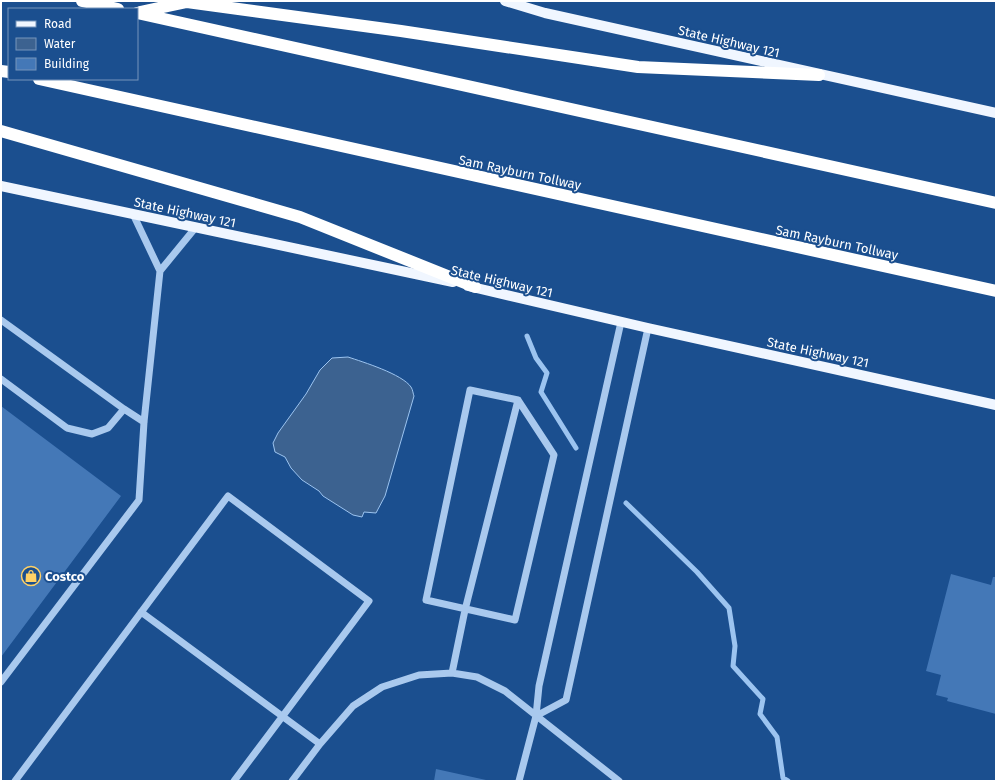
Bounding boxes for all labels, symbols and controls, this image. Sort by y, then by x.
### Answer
legend [8,8,138,80]
text: Road [44,17,72,31]
street label: State Highway 121 [677,22,781,60]
text: Water [44,37,76,51]
text: Building [44,57,90,71]
street label: Sam Rayburn Tollway [457,152,583,193]
street label: State Highway 121 [133,194,237,231]
street label: Sam Rayburn Tollway [774,222,900,263]
street label: State Highway 121 [450,262,554,300]
street label: State Highway 121 [766,334,870,371]
shop icon: Costco [20,565,42,587]
place label: Costco [45,569,85,584]

